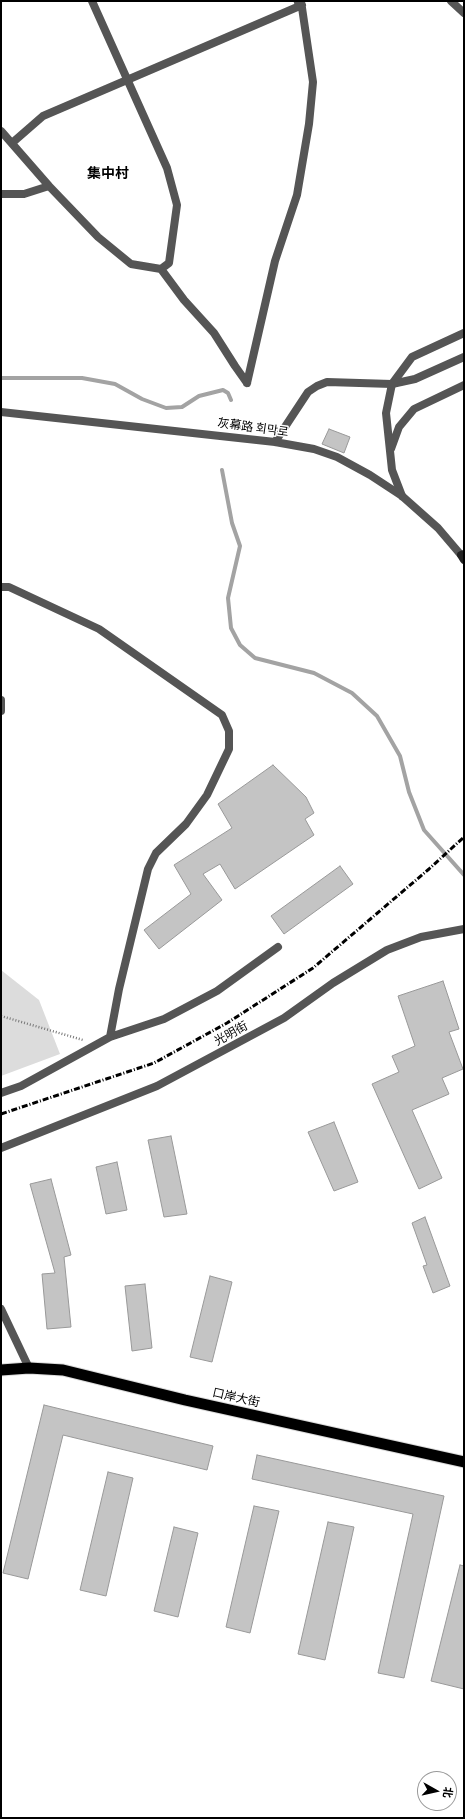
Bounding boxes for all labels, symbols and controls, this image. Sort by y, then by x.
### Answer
district label: 集中村 [87,166,129,182]
street label: 灰幕路 회막로 [217,416,289,440]
street label: 光明街 [212,1019,250,1049]
street label: 口岸大街 [211,1386,261,1410]
north arrow [417,1771,457,1811]
text: 北 [440,1786,456,1799]

